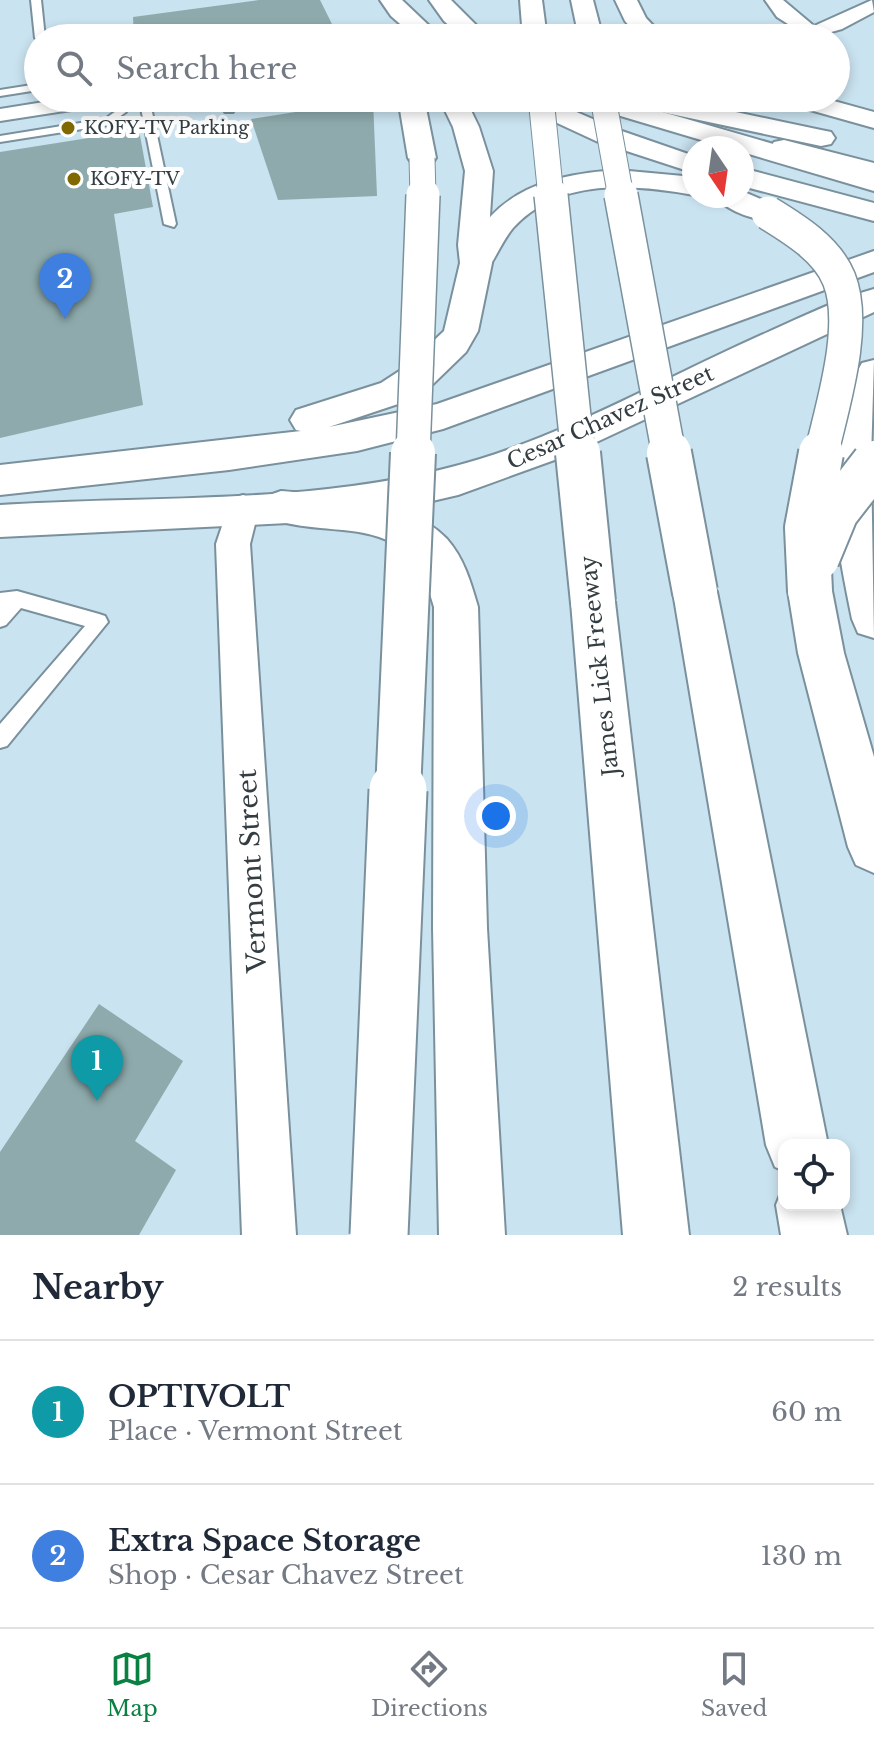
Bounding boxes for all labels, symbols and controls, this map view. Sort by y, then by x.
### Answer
search box [24,24,850,112]
icon: search [52,46,96,90]
text: Search here [116,50,297,87]
place label: KOFY-TV Parking [84,117,249,139]
marker: KOFY-TV Parking [59,119,77,137]
north arrow [682,136,754,208]
place label: KOFY-TV [90,168,180,190]
marker: KOFY-TV [65,170,83,188]
pin: 2 [39,253,91,319]
street label: Cesar Chavez Street [503,359,718,475]
street label: James Lick Freeway [574,554,625,781]
street label: Vermont Street [231,768,273,975]
your location [476,796,516,836]
pin: 1 [71,1035,123,1101]
map controls [778,1139,850,1211]
button: locate [778,1139,850,1211]
text: Nearby [32,1266,164,1308]
text: 2 results [732,1271,842,1303]
text: OPTIVOLT [108,1378,290,1415]
text: 1 [52,1396,64,1428]
text: 60 m [771,1396,842,1428]
text: Place · Vermont Street [108,1415,403,1447]
text: Extra Space Storage [108,1522,421,1559]
text: 2 [50,1540,66,1572]
text: 130 m [760,1540,842,1572]
text: Shop · Cesar Chavez Street [108,1559,464,1591]
tab: Map [107,1647,158,1722]
tab: Directions [371,1647,488,1722]
tab: Saved [701,1647,767,1722]

